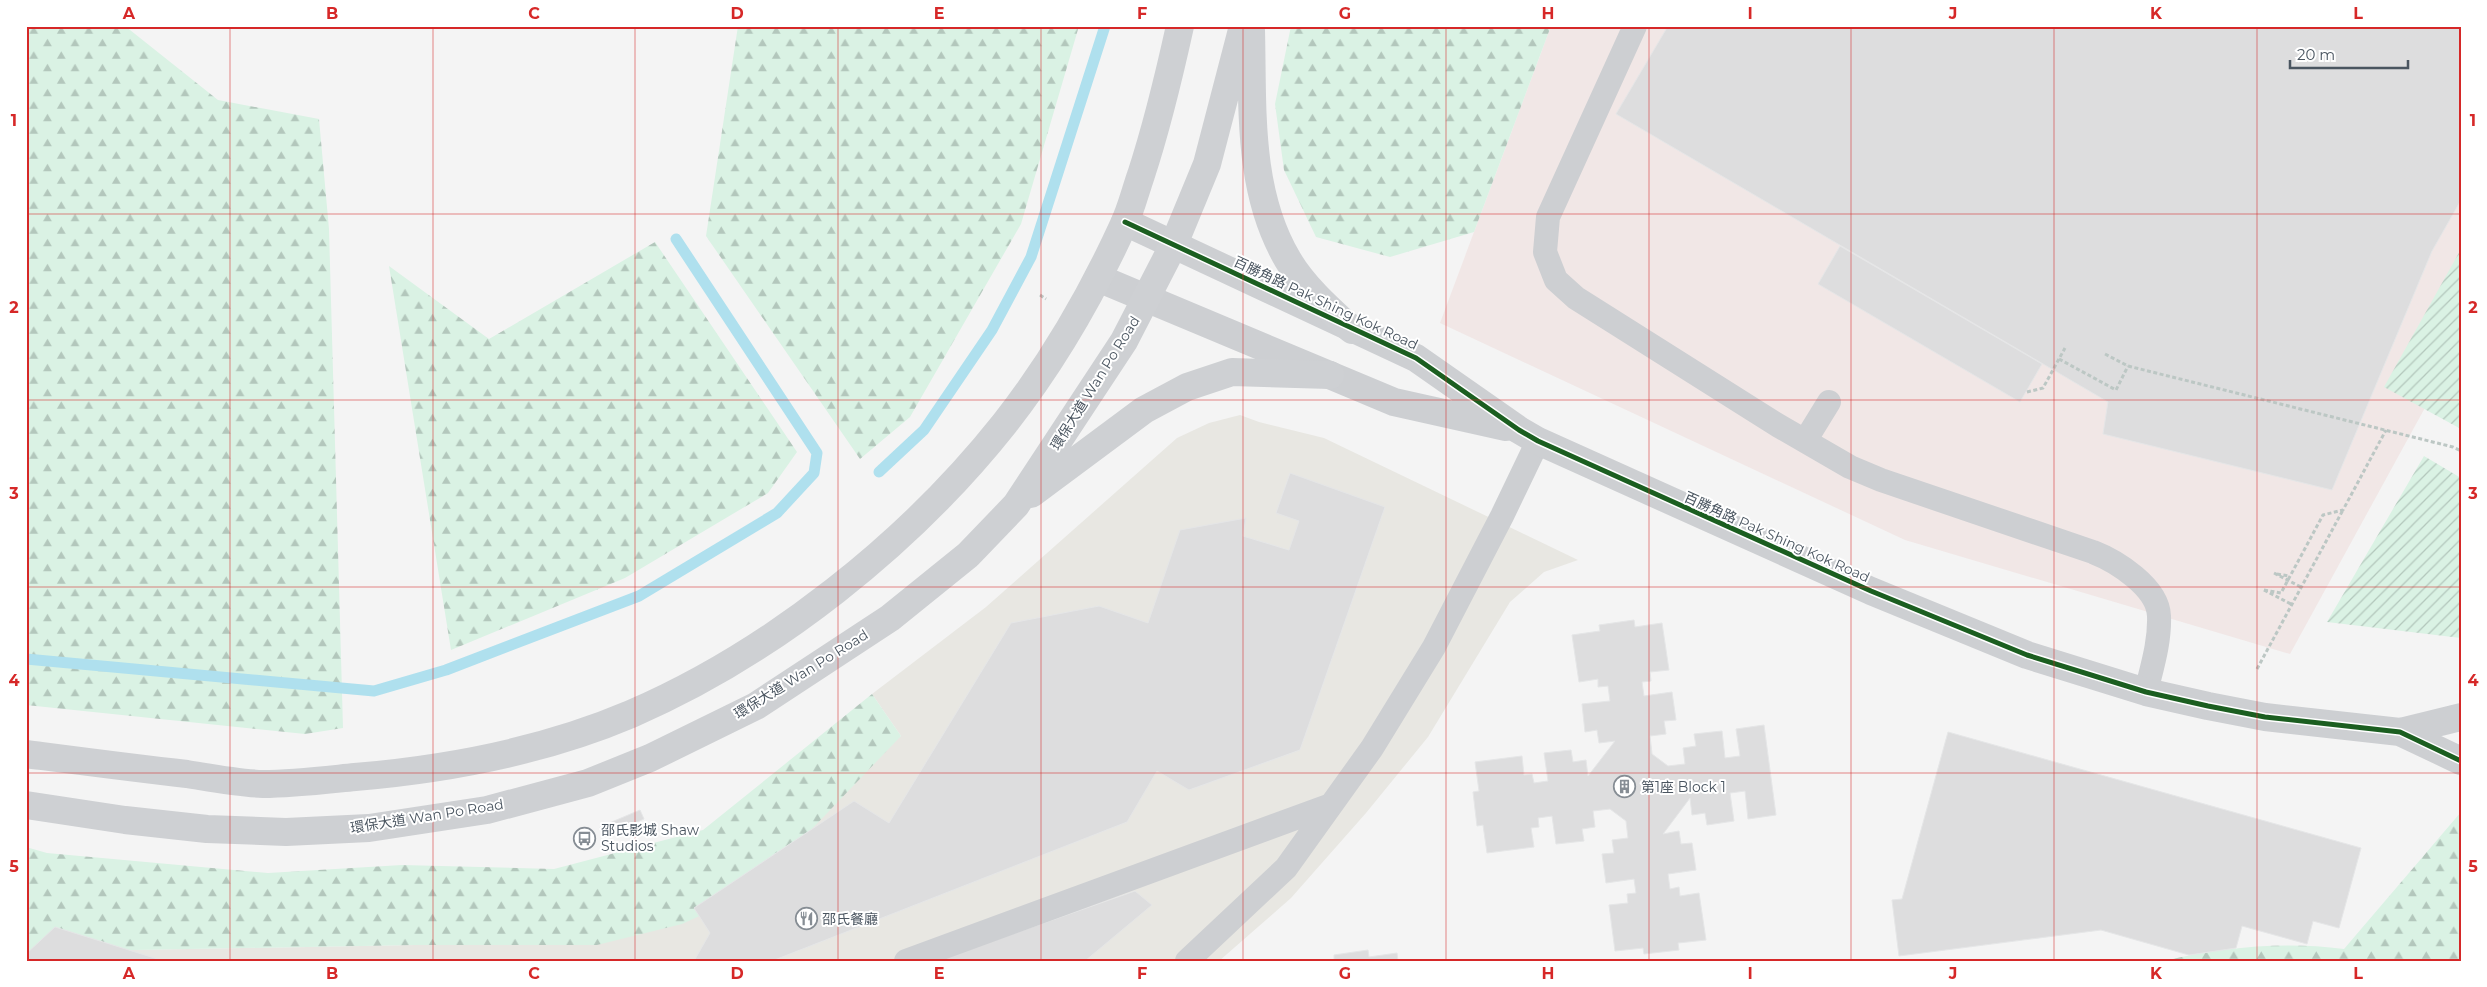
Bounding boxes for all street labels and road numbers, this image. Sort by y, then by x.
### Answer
street label: 百勝角路 Pak Shing Kok Road [1231,252,1421,354]
street label: 環保大道 Wan Po Road [1046,313,1144,453]
street label: 百勝角路 Pak Shing Kok Road [1681,488,1873,586]
street label: 環保大道 Wan Po Road [731,625,871,723]
street label: 環保大道 Wan Po Road [349,795,505,837]

